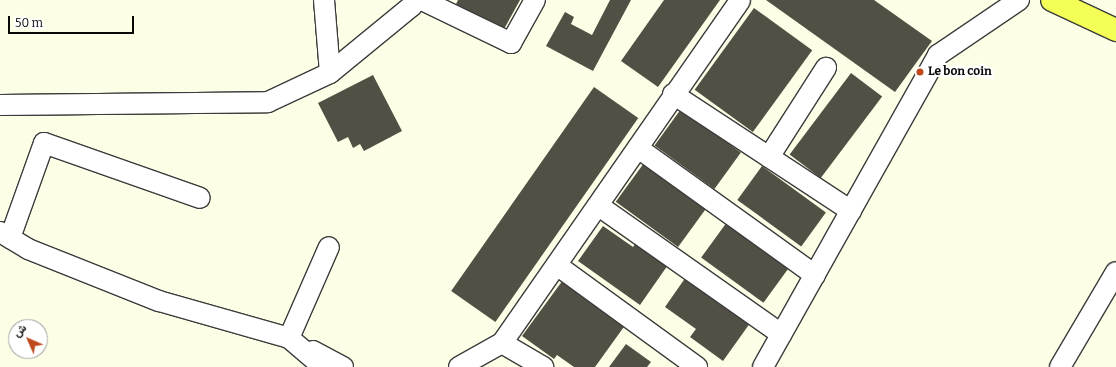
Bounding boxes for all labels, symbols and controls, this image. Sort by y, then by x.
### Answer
scale bar [10,8,136,34]
text: 50 m [15,16,43,30]
place label: Le bon coin [928,65,992,79]
marker: Le bon coin [915,67,925,77]
north arrow [8,319,48,359]
text: ش [11,322,29,340]

